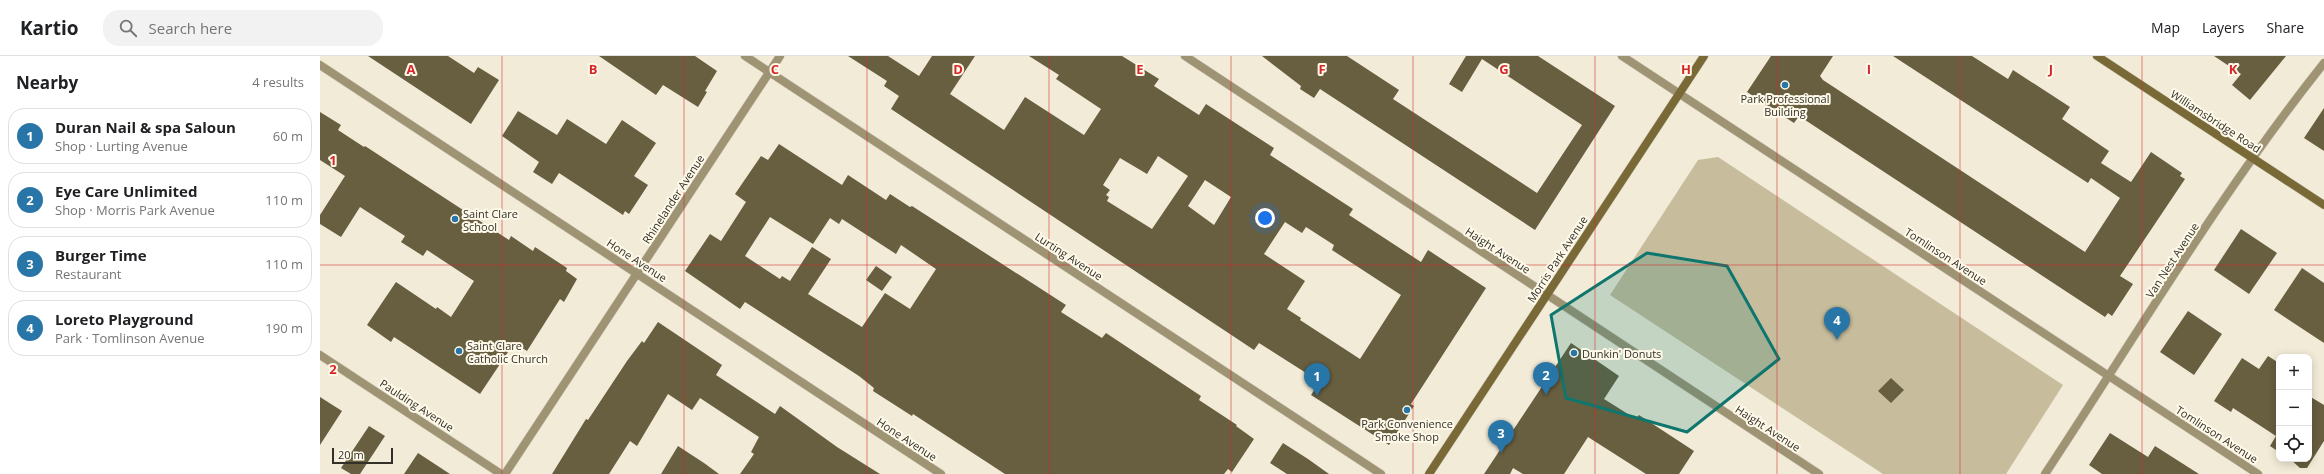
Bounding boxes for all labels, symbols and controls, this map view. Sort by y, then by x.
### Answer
search box [103,10,383,46]
text: Kartio [20,15,79,41]
icon: search [117,17,139,39]
text: Search here [149,18,232,38]
text: Map [2151,18,2180,37]
text: Layers [2202,18,2244,37]
text: Share [2266,18,2304,37]
text: A [407,60,416,78]
text: B [589,60,598,78]
text: C [771,60,779,78]
text: D [953,60,963,78]
text: E [1136,60,1144,78]
text: F [1318,60,1326,78]
text: G [1499,60,1509,78]
text: H [1681,60,1691,78]
text: I [1867,60,1871,78]
text: J [2048,60,2053,78]
text: K [2229,60,2238,78]
text: Nearby [16,71,78,94]
text: 4 results [252,73,304,91]
marker: Park Professional Building [1780,80,1790,90]
street label: Williamsbridge Road [2168,86,2264,156]
place label: Park Professional Building [1741,91,1829,119]
text: Duran Nail & spa Saloun [55,117,236,137]
text: 1 [26,127,34,145]
text: 60 m [273,127,303,145]
text: Shop · Lurting Avenue [55,137,188,155]
text: 1 [329,151,337,169]
street label: Rhinelander Avenue [639,152,707,246]
text: Eye Care Unlimited [55,181,197,201]
text: 2 [26,191,34,209]
text: 110 m [265,191,303,209]
text: Shop · Morris Park Avenue [55,201,215,219]
place label: Saint Clare School [463,206,518,234]
your location [1255,208,1275,228]
street label: Morris Park Avenue [1523,213,1591,305]
marker: Saint Clare School [450,214,460,224]
street label: Van Nest Avenue [2142,219,2202,301]
street label: Haight Avenue [1463,223,1533,277]
street label: Tomlinson Avenue [1902,224,1990,288]
street label: Lurting Avenue [1032,229,1106,283]
street label: Hone Avenue [604,235,670,285]
text: Burger Time [55,245,147,265]
text: 3 [26,255,34,273]
text: 110 m [265,255,303,273]
text: Restaurant [55,265,122,283]
pin: 4 [1824,307,1850,340]
text: Loreto Playground [55,309,194,329]
text: 4 [26,319,34,337]
text: 190 m [265,319,303,337]
text: Park · Tomlinson Avenue [55,329,205,347]
place label: Saint Clare Catholic Church [467,338,548,366]
marker: Saint Clare Catholic Church [454,346,464,356]
place label: Dunkin' Donuts [1582,346,1661,361]
marker: Dunkin' Donuts [1569,348,1579,358]
map controls [2276,354,2312,462]
button: + [2276,354,2312,390]
text: 2 [329,360,337,378]
pin: 2 [1533,362,1559,395]
pin: 1 [1304,363,1330,396]
street label: Paulding Avenue [377,375,457,435]
button: − [2276,390,2312,426]
street label: Haight Avenue [1733,401,1803,455]
street label: Tomlinson Avenue [2173,402,2261,466]
marker: Park Convenience Smoke Shop [1402,405,1412,415]
street label: Hone Avenue [874,414,940,464]
place label: Park Convenience Smoke Shop [1361,416,1453,444]
pin: 3 [1488,420,1514,453]
button: locate [2276,426,2312,462]
scale bar [332,446,393,465]
text: 20 m [338,447,364,462]

